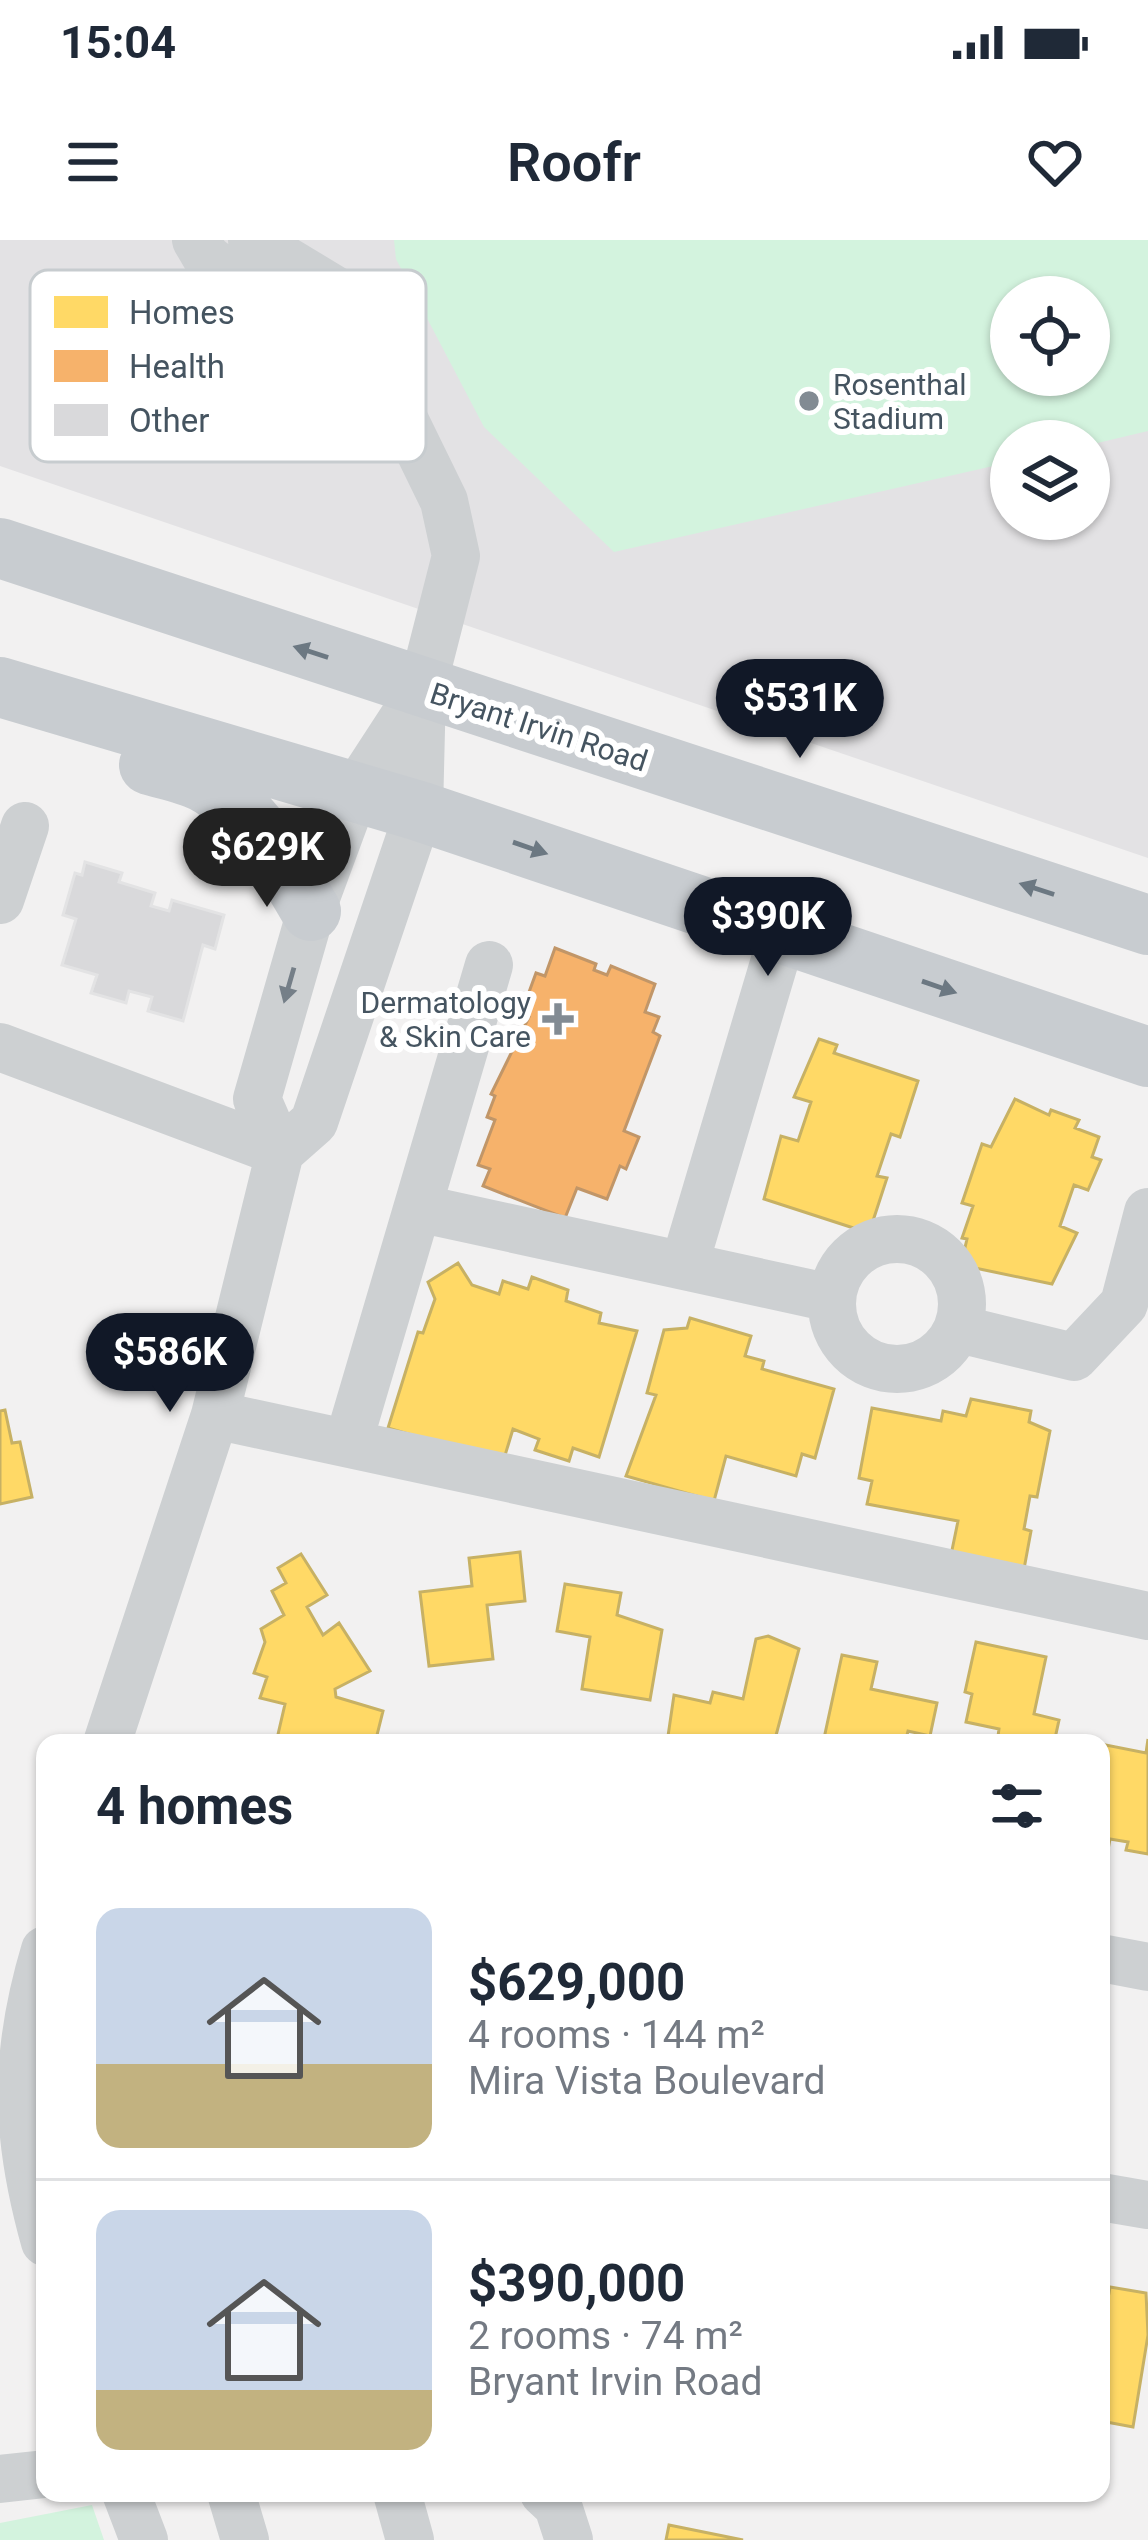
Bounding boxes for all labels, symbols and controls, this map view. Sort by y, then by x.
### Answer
text: 15:04 [60,16,176,69]
icon: menu [60,129,126,195]
icon: heart [1022,129,1088,195]
text: Roofr [507,131,641,194]
legend [30,270,426,462]
map controls [990,276,1110,540]
button: locate [990,276,1110,396]
text: Homes [129,293,235,332]
text: Health [129,347,225,386]
place label: Rosenthal Stadium [833,367,967,436]
marker: Rosenthal Stadium [796,388,822,414]
text: Other [129,401,209,440]
button: layers [990,420,1110,540]
one-way arrow [292,641,329,660]
pin: $531K [716,659,884,761]
street label: Bryant Irvin Road [426,675,652,779]
text: $531K [743,675,857,721]
pin: $629K [183,808,351,910]
text: $629K [210,824,324,870]
one-way arrow [512,840,548,859]
pin: $390K [684,877,852,979]
one-way arrow [1018,878,1055,897]
text: $390K [711,893,825,939]
one-way arrow [279,967,298,1004]
one-way arrow [921,978,958,997]
place label: Dermatology & Skin Care [361,985,531,1054]
marker: Dermatology & Skin Care [542,1003,574,1035]
pin: $586K [86,1313,254,1415]
text: $586K [113,1329,227,1375]
icon: filters [984,1773,1050,1839]
text: 4 homes [96,1777,293,1836]
text: $629,000 [468,1953,685,2012]
icon: home [192,1956,336,2100]
text: 4 rooms · 144 m² [468,2012,765,2058]
text: Mira Vista Boulevard [468,2058,826,2104]
text: $390,000 [468,2254,685,2313]
icon: home [192,2258,336,2402]
text: 2 rooms · 74 m² [468,2313,743,2359]
text: Bryant Irvin Road [468,2359,762,2405]

